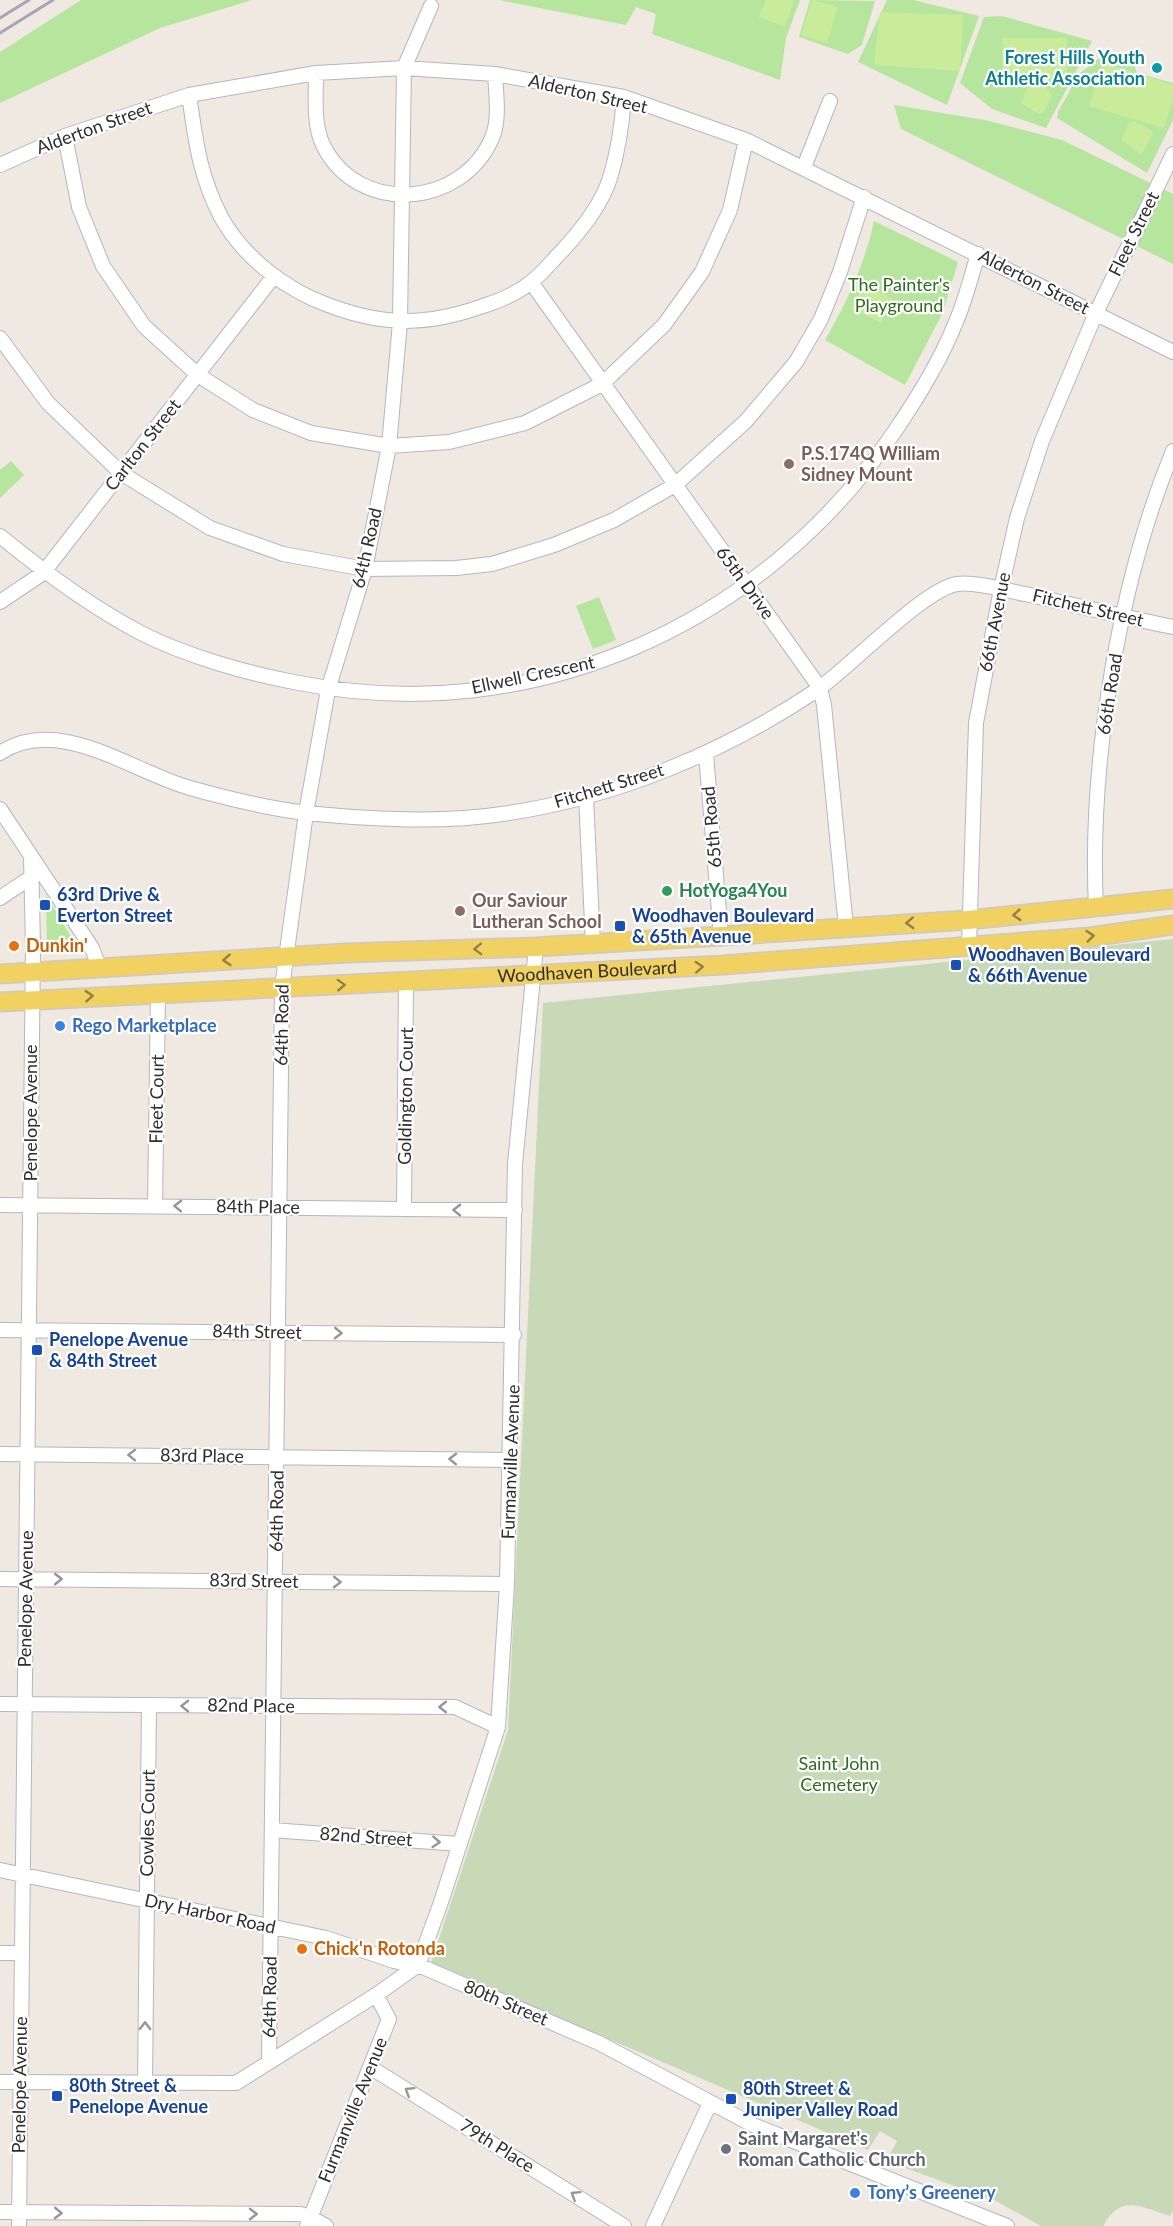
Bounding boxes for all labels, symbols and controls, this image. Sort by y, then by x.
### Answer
place label: Forest Hills Youth Athletic Association [984,46,1145,89]
marker: Forest Hills Youth Athletic Association [1150,61,1164,75]
street label: Alderton Street [527,69,650,117]
street label: Alderton Street [33,96,155,158]
street label: Fleet Street [1103,187,1163,280]
street label: Alderton Street [975,244,1094,319]
park label: The Painter's Playground [848,273,950,316]
street label: Carlton Street [100,394,185,495]
place label: P.S.174Q William Sidney Mount [801,442,940,485]
marker: P.S.174Q William Sidney Mount [782,457,796,471]
street label: 64th Road [346,505,386,590]
street label: 65th Drive [712,542,780,623]
street label: 66th Avenue [974,570,1014,673]
street label: Fitchett Street [1031,584,1146,631]
street label: Ellwell Crescent [469,650,597,698]
street label: 66th Road [1092,652,1126,736]
street label: Fitchett Street [551,758,667,812]
street label: 65th Road [696,785,726,869]
place label: HotYoga4You [679,879,788,901]
place label: 63rd Drive & Everton Street [57,883,173,926]
marker: HotYoga4You [660,884,674,898]
place label: Our Saviour Lutheran School [472,889,602,932]
marker: 63rd Drive & Everton Street [38,898,52,912]
marker: Our Saviour Lutheran School [453,904,467,918]
place label: Woodhaven Boulevard & 65th Avenue [632,904,814,947]
one-way arrow [1012,908,1022,921]
one-way arrow [905,916,914,929]
marker: Woodhaven Boulevard & 65th Avenue [613,919,627,933]
one-way arrow [1085,930,1094,943]
place label: Dunkin' [26,934,88,956]
marker: Dunkin' [7,939,21,953]
one-way arrow [473,942,482,955]
place label: Woodhaven Boulevard & 66th Avenue [968,943,1150,986]
one-way arrow [223,954,232,967]
street label: Woodhaven Boulevard [497,955,678,987]
marker: Woodhaven Boulevard & 66th Avenue [949,958,963,972]
one-way arrow [694,960,703,973]
one-way arrow [336,979,345,991]
street label: 64th Road [269,984,293,1066]
one-way arrow [84,990,93,1003]
place label: Rego Marketplace [72,1014,217,1036]
marker: Rego Marketplace [53,1019,67,1033]
street label: Goldington Court [393,1026,417,1165]
street label: Penelope Avenue [19,1044,41,1182]
street label: Fleet Court [144,1054,168,1144]
street label: 84th Place [216,1194,300,1218]
one-way arrow [173,1200,182,1212]
one-way arrow [452,1204,461,1216]
street label: 84th Street [212,1319,302,1343]
one-way arrow [333,1327,342,1339]
place label: Penelope Avenue & 84th Street [49,1328,188,1371]
marker: Penelope Avenue & 84th Street [30,1343,44,1357]
street label: Furmanville Avenue [496,1384,524,1540]
street label: 83rd Place [160,1443,244,1467]
one-way arrow [127,1449,136,1461]
one-way arrow [448,1453,457,1466]
street label: 64th Road [264,1470,288,1552]
street label: Penelope Avenue [13,1530,37,1668]
street label: 83rd Street [209,1568,299,1592]
one-way arrow [54,1573,63,1585]
one-way arrow [333,1576,342,1589]
street label: 82nd Place [207,1693,295,1717]
one-way arrow [181,1699,190,1712]
one-way arrow [439,1701,448,1713]
park label: Saint John Cemetery [799,1752,879,1795]
street label: Cowles Court [135,1769,159,1877]
street label: 82nd Street [319,1822,414,1850]
one-way arrow [431,1835,440,1848]
street label: Dry Harbor Road [143,1888,278,1938]
place label: Chick'n Rotonda [314,1937,445,1959]
marker: Chick'n Rotonda [295,1942,309,1956]
street label: 64th Road [257,1956,281,2038]
street label: 80th Street [461,1974,552,2030]
street label: Penelope Avenue [7,2016,31,2154]
one-way arrow [139,2021,152,2030]
street label: Furmanville Avenue [313,2034,391,2186]
place label: 80th Street & Penelope Avenue [69,2074,208,2117]
place label: 80th Street & Juniper Valley Road [743,2077,898,2120]
one-way arrow [405,2087,415,2099]
marker: 80th Street & Penelope Avenue [50,2089,64,2103]
marker: 80th Street & Juniper Valley Road [724,2092,738,2106]
street label: 79th Place [456,2114,539,2177]
place label: Saint Margaret's Roman Catholic Church [738,2127,926,2170]
marker: Saint Margaret's Roman Catholic Church [719,2142,733,2156]
place label: Tony’s Greenery [867,2181,996,2203]
marker: Tony’s Greenery [848,2186,862,2200]
one-way arrow [571,2191,582,2202]
one-way arrow [54,2206,63,2219]
one-way arrow [249,2208,258,2220]

